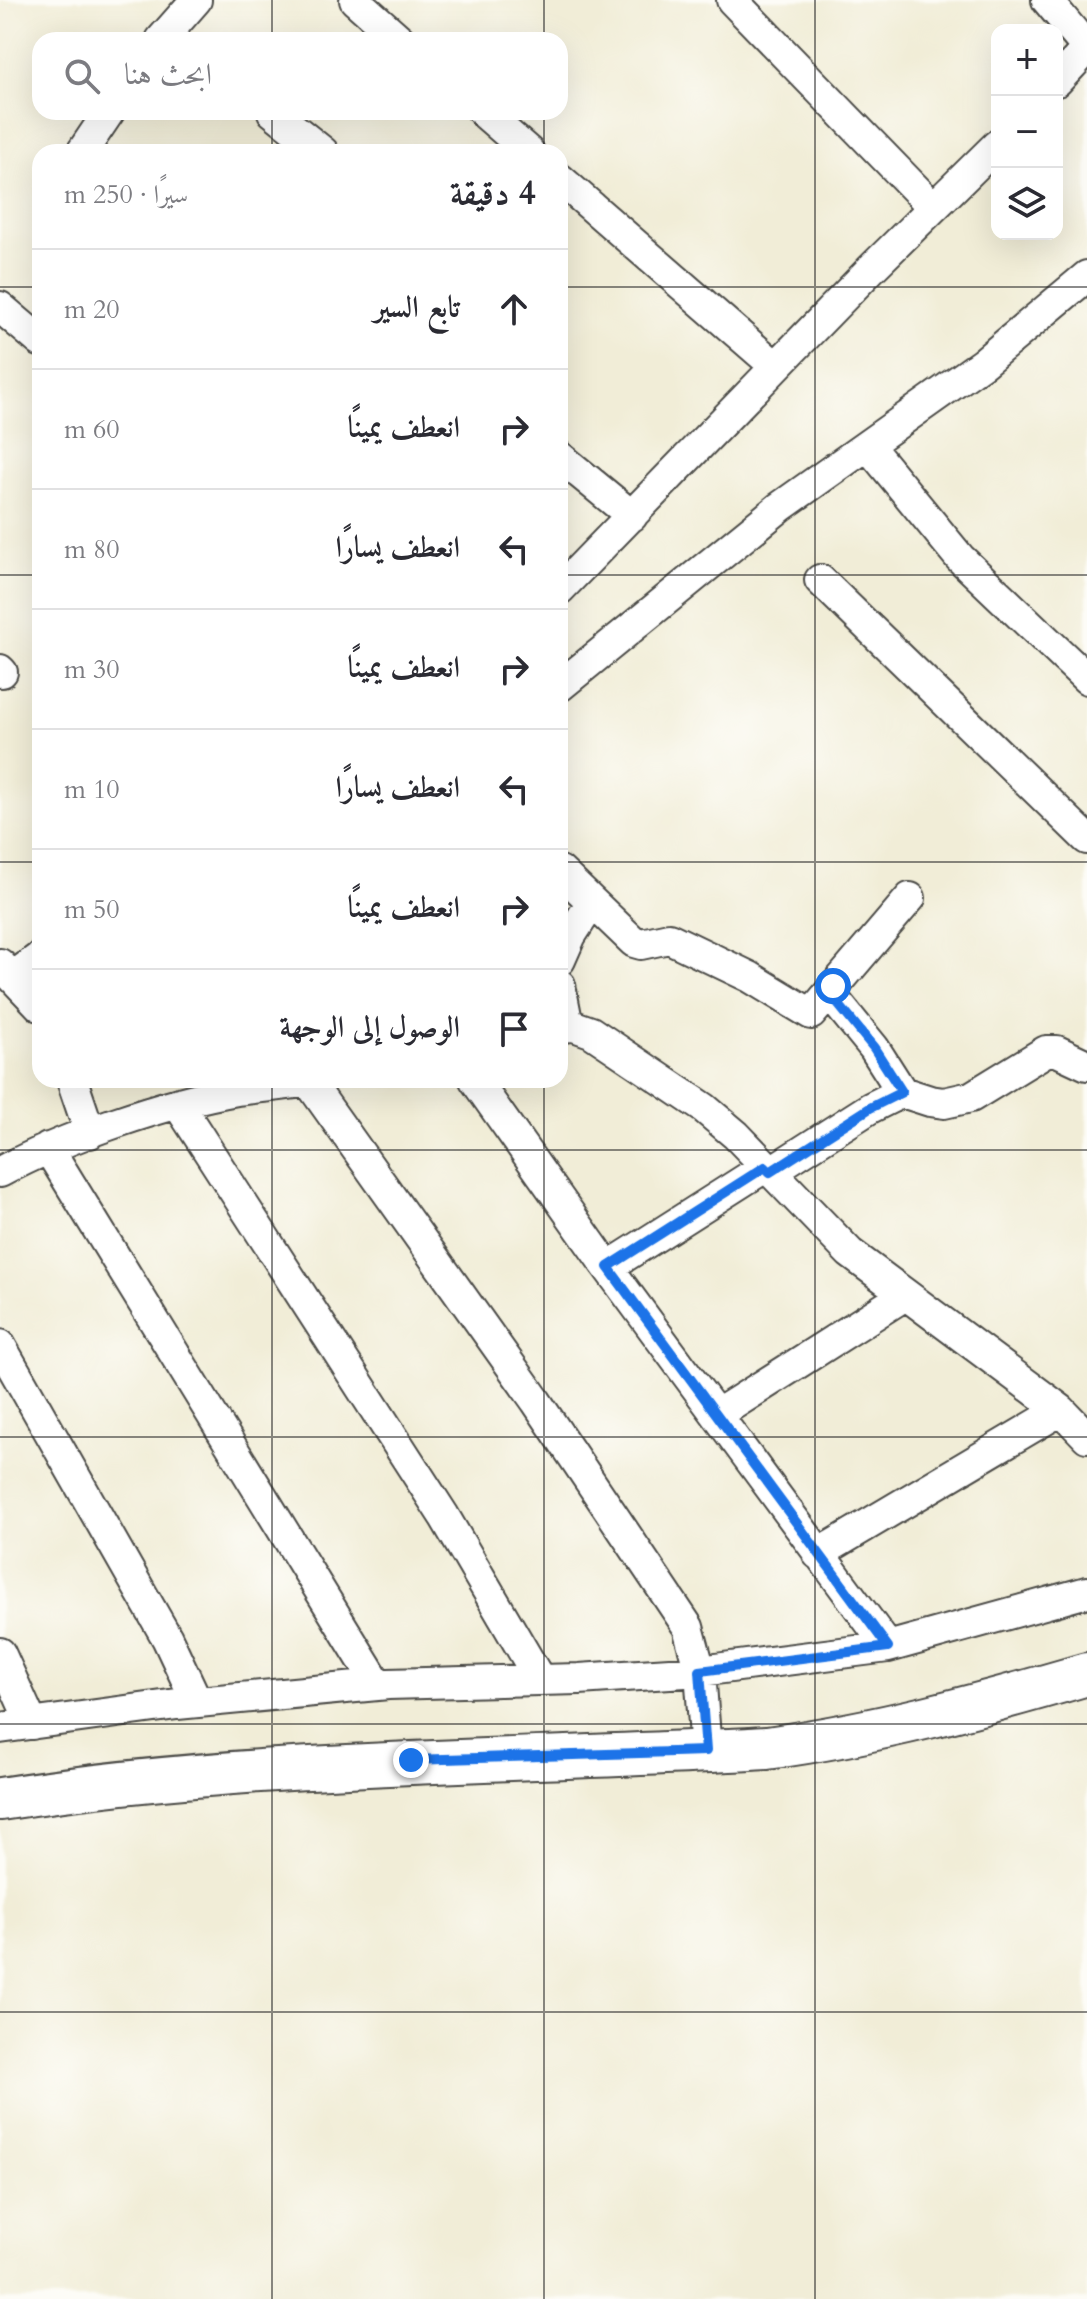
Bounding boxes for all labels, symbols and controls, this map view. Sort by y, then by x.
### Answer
map controls [991,24,1063,240]
button: + [991,24,1063,96]
search box [32,32,568,120]
icon: search [60,54,104,98]
text: ابحث هنا [124,54,212,95]
button: − [991,96,1063,168]
button: layers [991,168,1063,240]
text: 4 دقيقة [450,170,536,216]
text: سيرًا · 250 m [64,177,188,212]
text: تابع السير [374,287,460,328]
icon: ahead [492,287,536,331]
text: 20 m [64,292,120,327]
text: انعطف يمينًا [347,407,460,448]
icon: right [492,407,536,451]
text: 60 m [64,412,120,447]
text: انعطف يسارًا [335,527,460,568]
icon: left [492,527,536,571]
text: 80 m [64,532,120,567]
text: انعطف يمينًا [347,647,460,688]
icon: right [492,647,536,691]
text: 30 m [64,652,120,687]
text: انعطف يسارًا [335,767,460,808]
icon: left [492,767,536,811]
text: 10 m [64,772,120,807]
text: انعطف يمينًا [347,887,460,928]
icon: right [492,887,536,931]
text: 50 m [64,892,120,927]
route start [815,968,851,1004]
text: الوصول إلى الوجهة [280,1007,460,1048]
icon: arrive [492,1007,536,1051]
route end [393,1742,429,1778]

